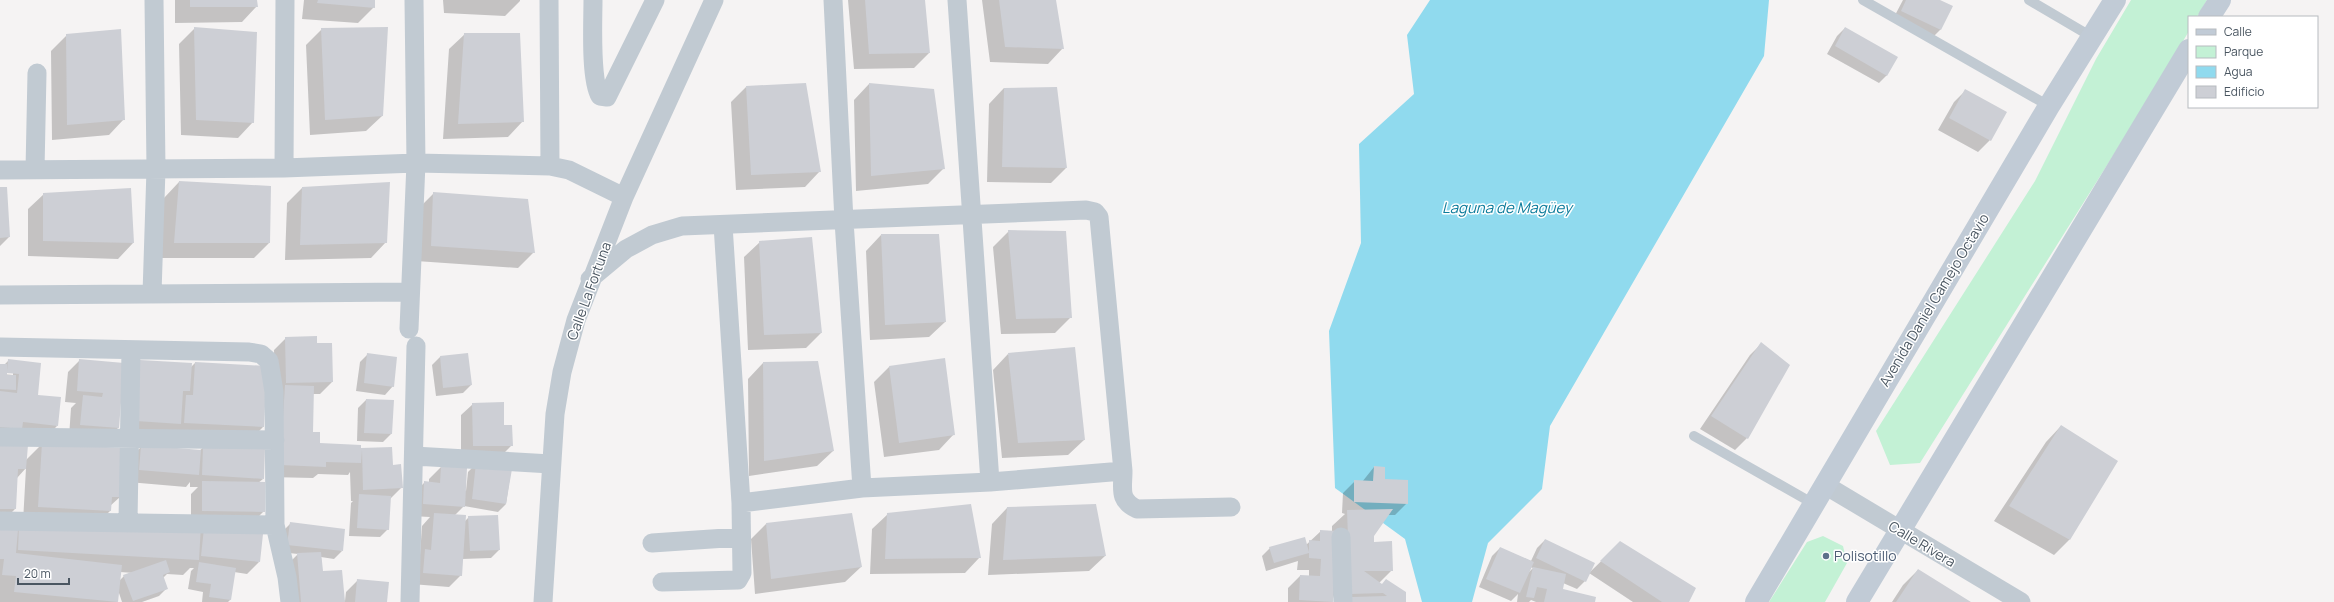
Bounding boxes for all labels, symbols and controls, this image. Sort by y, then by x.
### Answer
legend [2188,16,2318,108]
text: Calle [2224,23,2252,40]
text: Parque [2224,43,2263,60]
text: Agua [2224,63,2253,80]
text: Edificio [2224,83,2264,100]
water label: Laguna de Magüey [1442,197,1574,218]
street label: Avenida Daniel Camejo Octavio [1874,210,1993,390]
street label: Calle La Fortuna [562,239,615,343]
street label: Calle Rivera [1885,516,1959,571]
place label: Polisotillo [1834,546,1897,565]
marker: Polisotillo [1821,551,1831,561]
scale bar [18,560,69,586]
text: 20 m [24,565,51,582]

